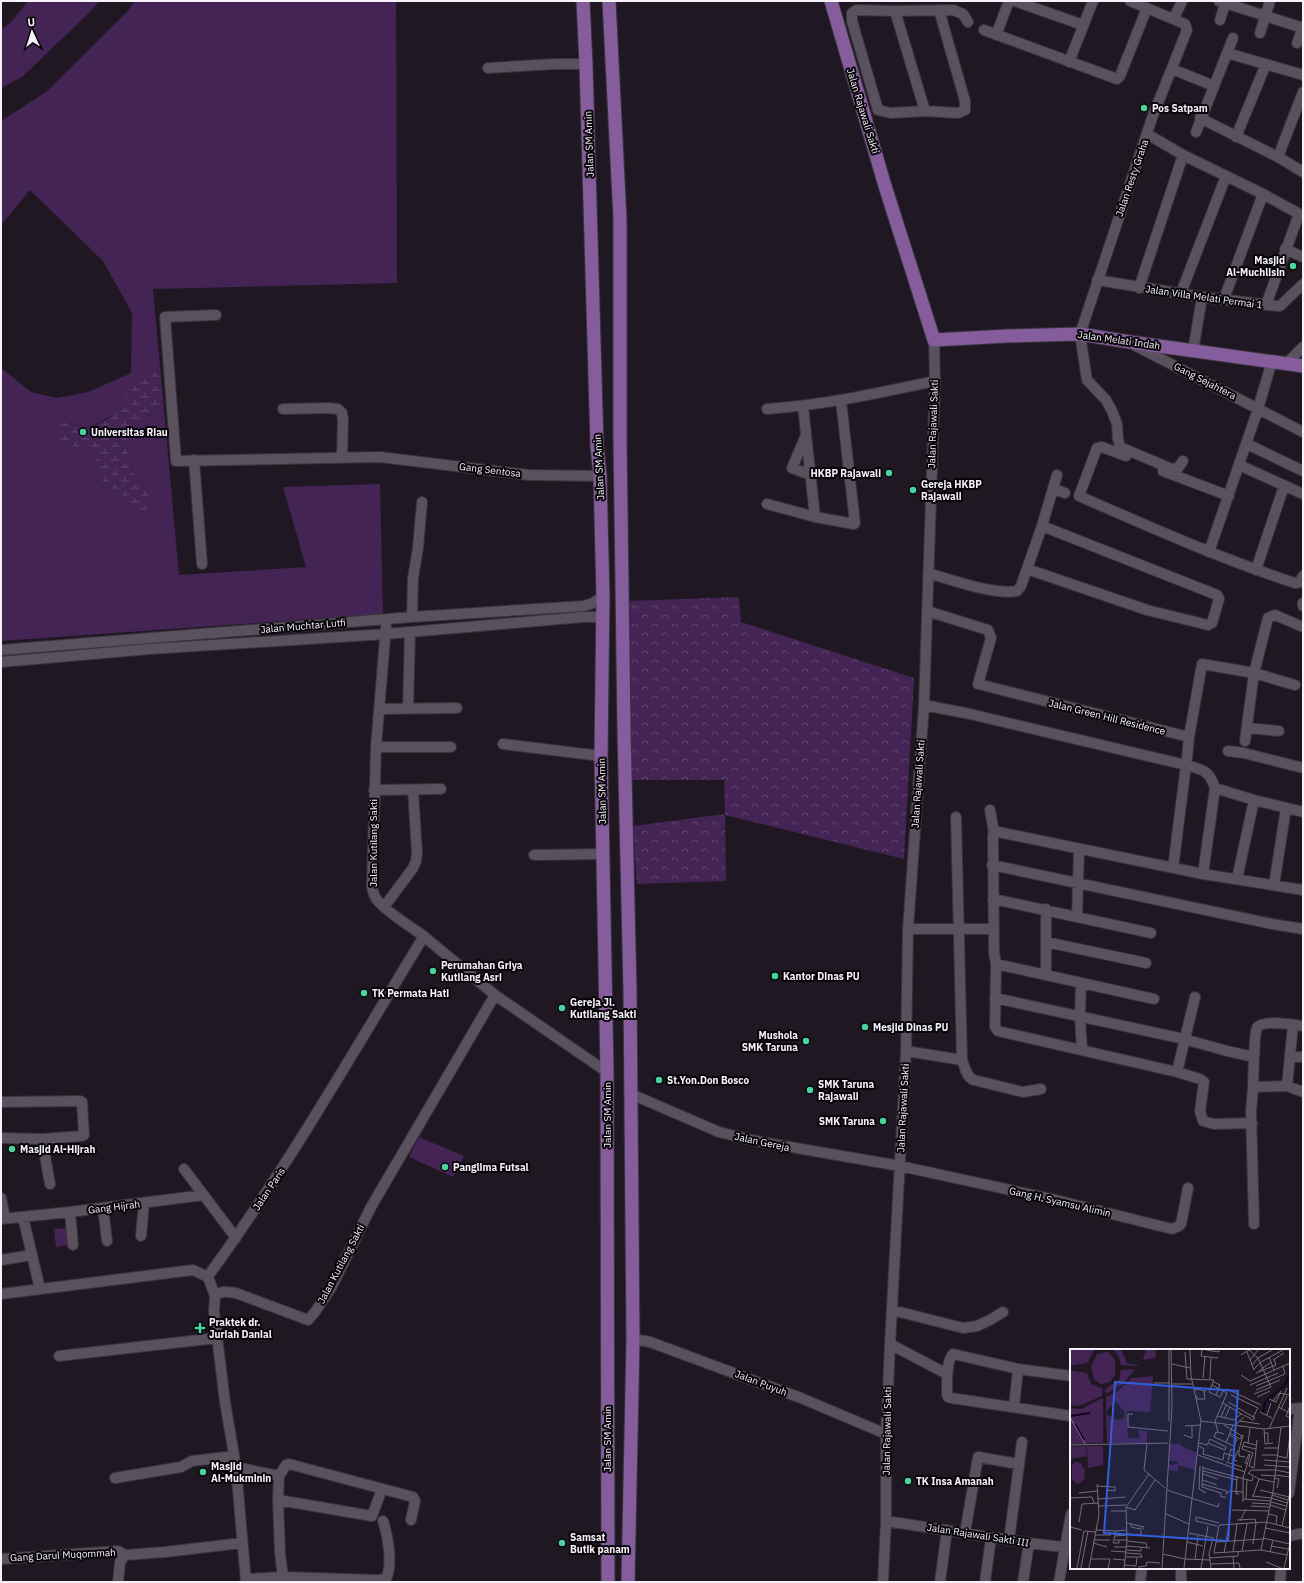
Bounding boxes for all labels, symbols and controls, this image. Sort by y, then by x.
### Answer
north arrow [12,12,52,52]
text: U [27,15,36,29]
street label: Jalan Rajawali Sakti [844,67,882,155]
place label: Pos Satpam [1152,102,1208,115]
marker: Pos Satpam [1139,103,1149,113]
street label: Jalan SM Amin [581,111,597,177]
street label: Jalan Resty Graha [1113,137,1152,218]
place label: Masjid Al-Muchlisin [1226,254,1285,279]
marker: Masjid Al-Muchlisin [1288,261,1298,271]
street label: Jalan Villa Melati Permai 1 [1145,282,1263,312]
street label: Jalan Melati Indah [1077,328,1161,352]
street label: Gang Sejahtera [1172,360,1239,403]
street label: Jalan Rajawali Sakti [925,379,941,469]
place label: Universitas Riau [91,426,168,439]
marker: Universitas Riau [78,427,88,437]
street label: Jalan SM Amin [591,434,607,500]
street label: Gang Sentosa [459,460,522,480]
place label: HKBP Rajawali [811,467,881,480]
marker: HKBP Rajawali [884,468,894,478]
place label: Gereja HKBP Rajawali [921,478,982,503]
marker: Gereja HKBP Rajawali [908,485,918,495]
street label: Jalan Muchtar Lutfi [260,616,346,636]
street label: Jalan Green Hill Residence [1047,696,1167,738]
street label: Jalan Rajawali Sakti [908,739,928,829]
street label: Jalan SM Amin [595,758,609,824]
street label: Jalan Kutilang Sakti [367,799,380,887]
place label: Perumahan Griya Kutilang Asri [441,959,523,984]
marker: Perumahan Griya Kutilang Asri [428,966,438,976]
place label: Kantor Dinas PU [783,970,860,983]
marker: Kantor Dinas PU [770,971,780,981]
place label: TK Permata Hati [372,987,449,1000]
marker: TK Permata Hati [359,988,369,998]
place label: Gereja Jl. Kutilang Sakti [570,996,636,1021]
marker: Gereja Jl. Kutilang Sakti [557,1003,567,1013]
place label: Mesjid Dinas PU [873,1021,948,1034]
marker: Mesjid Dinas PU [860,1022,870,1032]
place label: Mushola SMK Taruna [742,1029,798,1054]
marker: Mushola SMK Taruna [801,1036,811,1046]
street label: Jalan Rajawali Sakti [894,1063,912,1153]
place label: St.Yon.Don Bosco [667,1074,749,1087]
marker: St.Yon.Don Bosco [654,1075,664,1085]
place label: SMK Taruna Rajawali [818,1078,875,1103]
street label: Jalan SM Amin [601,1082,614,1148]
marker: SMK Taruna Rajawali [805,1085,815,1095]
place label: SMK Taruna [819,1115,875,1128]
marker: SMK Taruna [878,1116,888,1126]
street label: Jalan Gereja [733,1130,791,1154]
place label: Masjid Al-Hijrah [20,1143,95,1156]
marker: Masjid Al-Hijrah [7,1144,17,1154]
place label: Panglima Futsal [453,1161,529,1174]
marker: Panglima Futsal [440,1162,450,1172]
street label: Jalan Paris [250,1165,288,1213]
street label: Gang H. Syamsu Alimin [1008,1184,1112,1220]
street label: Gang Hijrah [87,1197,141,1217]
street label: Jalan Kutilang Sakti [315,1222,367,1306]
place label: Praktek dr. Juriah Danial [209,1316,272,1341]
marker: Praktek dr. Juriah Danial [194,1322,206,1334]
inset map [1070,1349,1290,1569]
street label: Jalan Puyuh [733,1367,789,1399]
street label: Jalan Rajawali Sakti [880,1386,894,1476]
street label: Jalan SM Amin [601,1406,614,1472]
place label: Masjid Al-Mukminin [211,1460,271,1485]
marker: Masjid Al-Mukminin [198,1467,208,1477]
place label: TK Insa Amanah [916,1475,994,1488]
marker: TK Insa Amanah [903,1476,913,1486]
street label: Jalan Rajawali Sakti III [926,1521,1030,1549]
place label: Samsat Butik panam [570,1531,630,1556]
marker: Samsat Butik panam [557,1538,567,1548]
street label: Gang Darul Muqommah [10,1546,116,1564]

